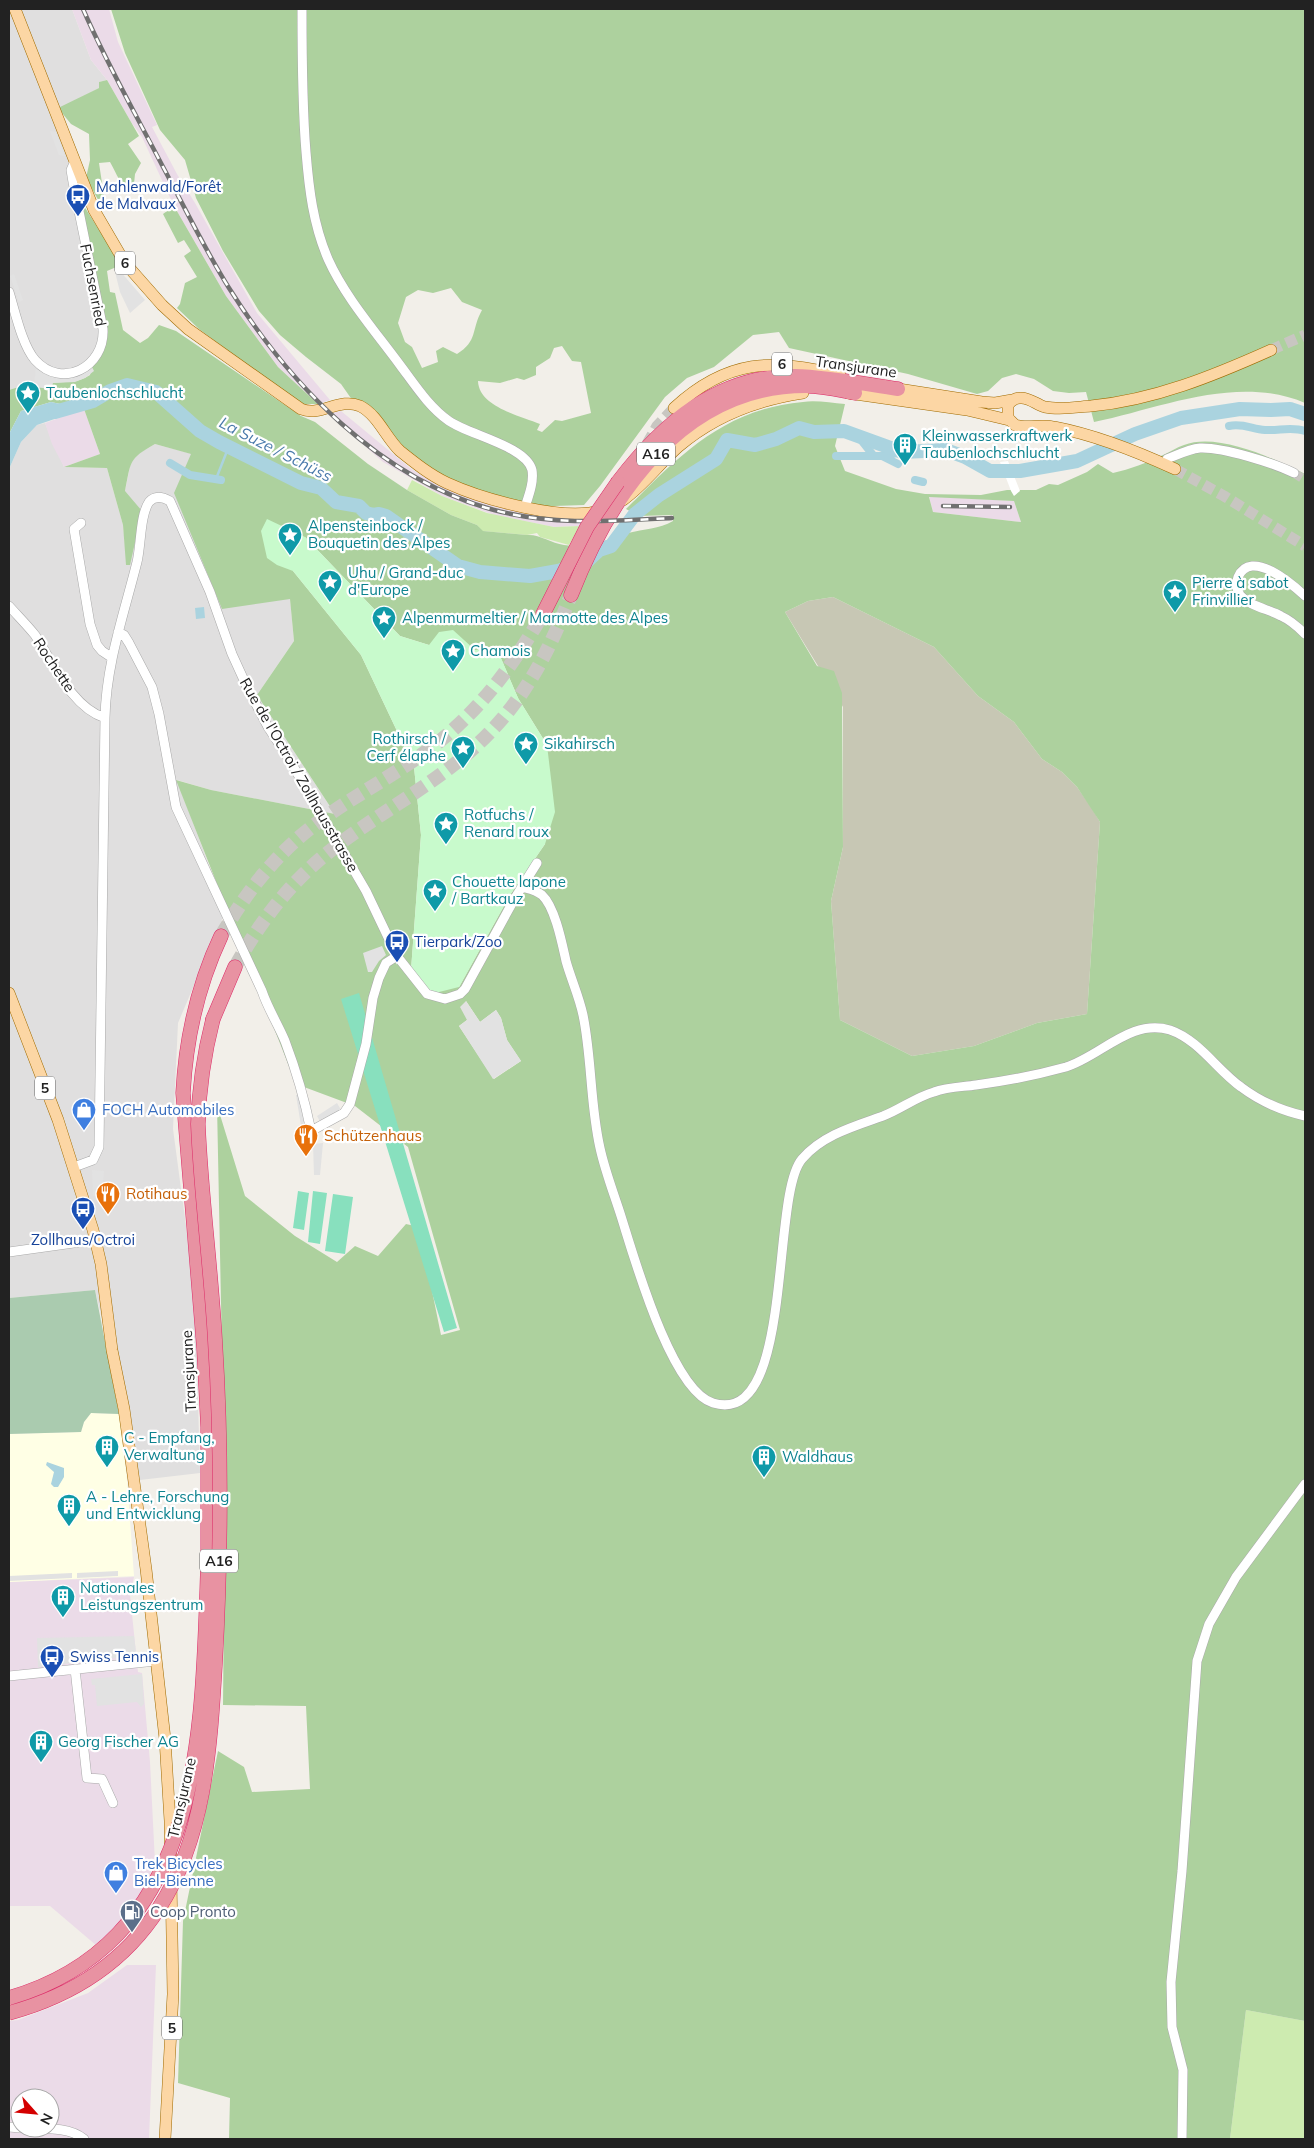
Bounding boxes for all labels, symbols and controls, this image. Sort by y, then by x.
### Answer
place label: Mahlenwald/Forêt de Malvaux [96,177,221,213]
bus stop icon: Mahlenwald/Forêt de Malvaux [65,183,91,217]
street label: Fuchsenried [76,242,111,328]
road number: 6 [115,252,135,274]
street label: Transjurane [814,351,898,382]
road number: 6 [772,352,792,376]
place icon: Taubenlochschlucht [15,380,41,414]
place label: Taubenlochschlucht [46,383,183,402]
water label: La Suze / Schüss [216,412,336,486]
place label: Kleinwasserkraftwerk Taubenlochschlucht [922,426,1073,462]
building icon: Kleinwasserkraftwerk Taubenlochschlucht [892,432,918,466]
road number: A16 [637,442,675,466]
place label: Alpensteinbock / Bouquetin des Alpes [308,516,450,552]
place icon: Alpensteinbock / Bouquetin des Alpes [277,522,303,556]
place label: Uhu / Grand-duc d'Europe [348,563,463,599]
place icon: Uhu / Grand-duc d'Europe [317,569,343,603]
place label: Pierre à sabot Frinvillier [1192,573,1288,609]
place icon: Pierre à sabot Frinvillier [1162,579,1188,613]
place icon: Alpenmurmeltier / Marmotte des Alpes [371,605,397,639]
place label: Alpenmurmeltier / Marmotte des Alpes [402,608,668,627]
street label: Rochette [29,634,79,696]
place icon: Chamois [440,638,466,672]
place label: Chamois [470,641,531,660]
street label: Rue de l'Octroi / Zollhausstrasse [236,674,363,875]
place label: Rothirsch / Cerf élaphe [367,729,447,765]
place icon: Sikahirsch [513,731,539,765]
place label: Sikahirsch [544,734,615,753]
place icon: Rothirsch / Cerf élaphe [450,735,476,769]
place label: Rotfuchs / Renard roux [464,805,549,841]
place icon: Rotfuchs / Renard roux [433,811,459,845]
place label: Chouette lapone / Bartkauz [451,872,566,908]
place icon: Chouette lapone / Bartkauz [422,878,448,912]
bus stop icon: Tierpark/Zoo [384,929,410,963]
place label: Tierpark/Zoo [414,932,502,951]
road number: 5 [35,1076,55,1100]
shop icon: FOCH Automobiles [71,1097,97,1131]
place label: FOCH Automobiles [102,1100,234,1119]
restaurant icon: Schützenhaus [293,1123,319,1157]
place label: Schützenhaus [324,1126,422,1145]
restaurant icon: Rotihaus [95,1181,121,1215]
place label: Rotihaus [126,1184,187,1203]
bus stop icon: Zollhaus/Octroi [70,1196,96,1230]
place label: Zollhaus/Octroi [31,1230,135,1249]
street label: Transjurane [177,1330,200,1412]
place label: C - Empfang, Verwaltung [124,1428,215,1464]
building icon: C - Empfang, Verwaltung [94,1434,120,1468]
building icon: Waldhaus [751,1444,777,1478]
place label: Waldhaus [782,1447,853,1466]
place label: A - Lehre, Forschung und Entwicklung [86,1487,229,1523]
building icon: A - Lehre, Forschung und Entwicklung [56,1493,82,1527]
road number: A16 [200,1550,238,1572]
place label: Nationales Leistungszentrum [80,1578,203,1614]
building icon: Nationales Leistungszentrum [50,1584,76,1618]
bus stop icon: Swiss Tennis [39,1644,65,1678]
place label: Swiss Tennis [70,1647,159,1666]
building icon: Georg Fischer AG [28,1729,54,1763]
place label: Georg Fischer AG [58,1732,179,1751]
street label: Transjurane [163,1756,200,1840]
place label: Trek Bicycles Biel-Bienne [134,1854,223,1890]
shop icon: Trek Bicycles Biel-Bienne [103,1860,129,1894]
fuel station icon: Coop Pronto [119,1899,145,1933]
place label: Coop Pronto [150,1902,236,1921]
road number: 5 [162,2016,182,2040]
north arrow [10,2088,60,2138]
text: N [36,2110,57,2128]

